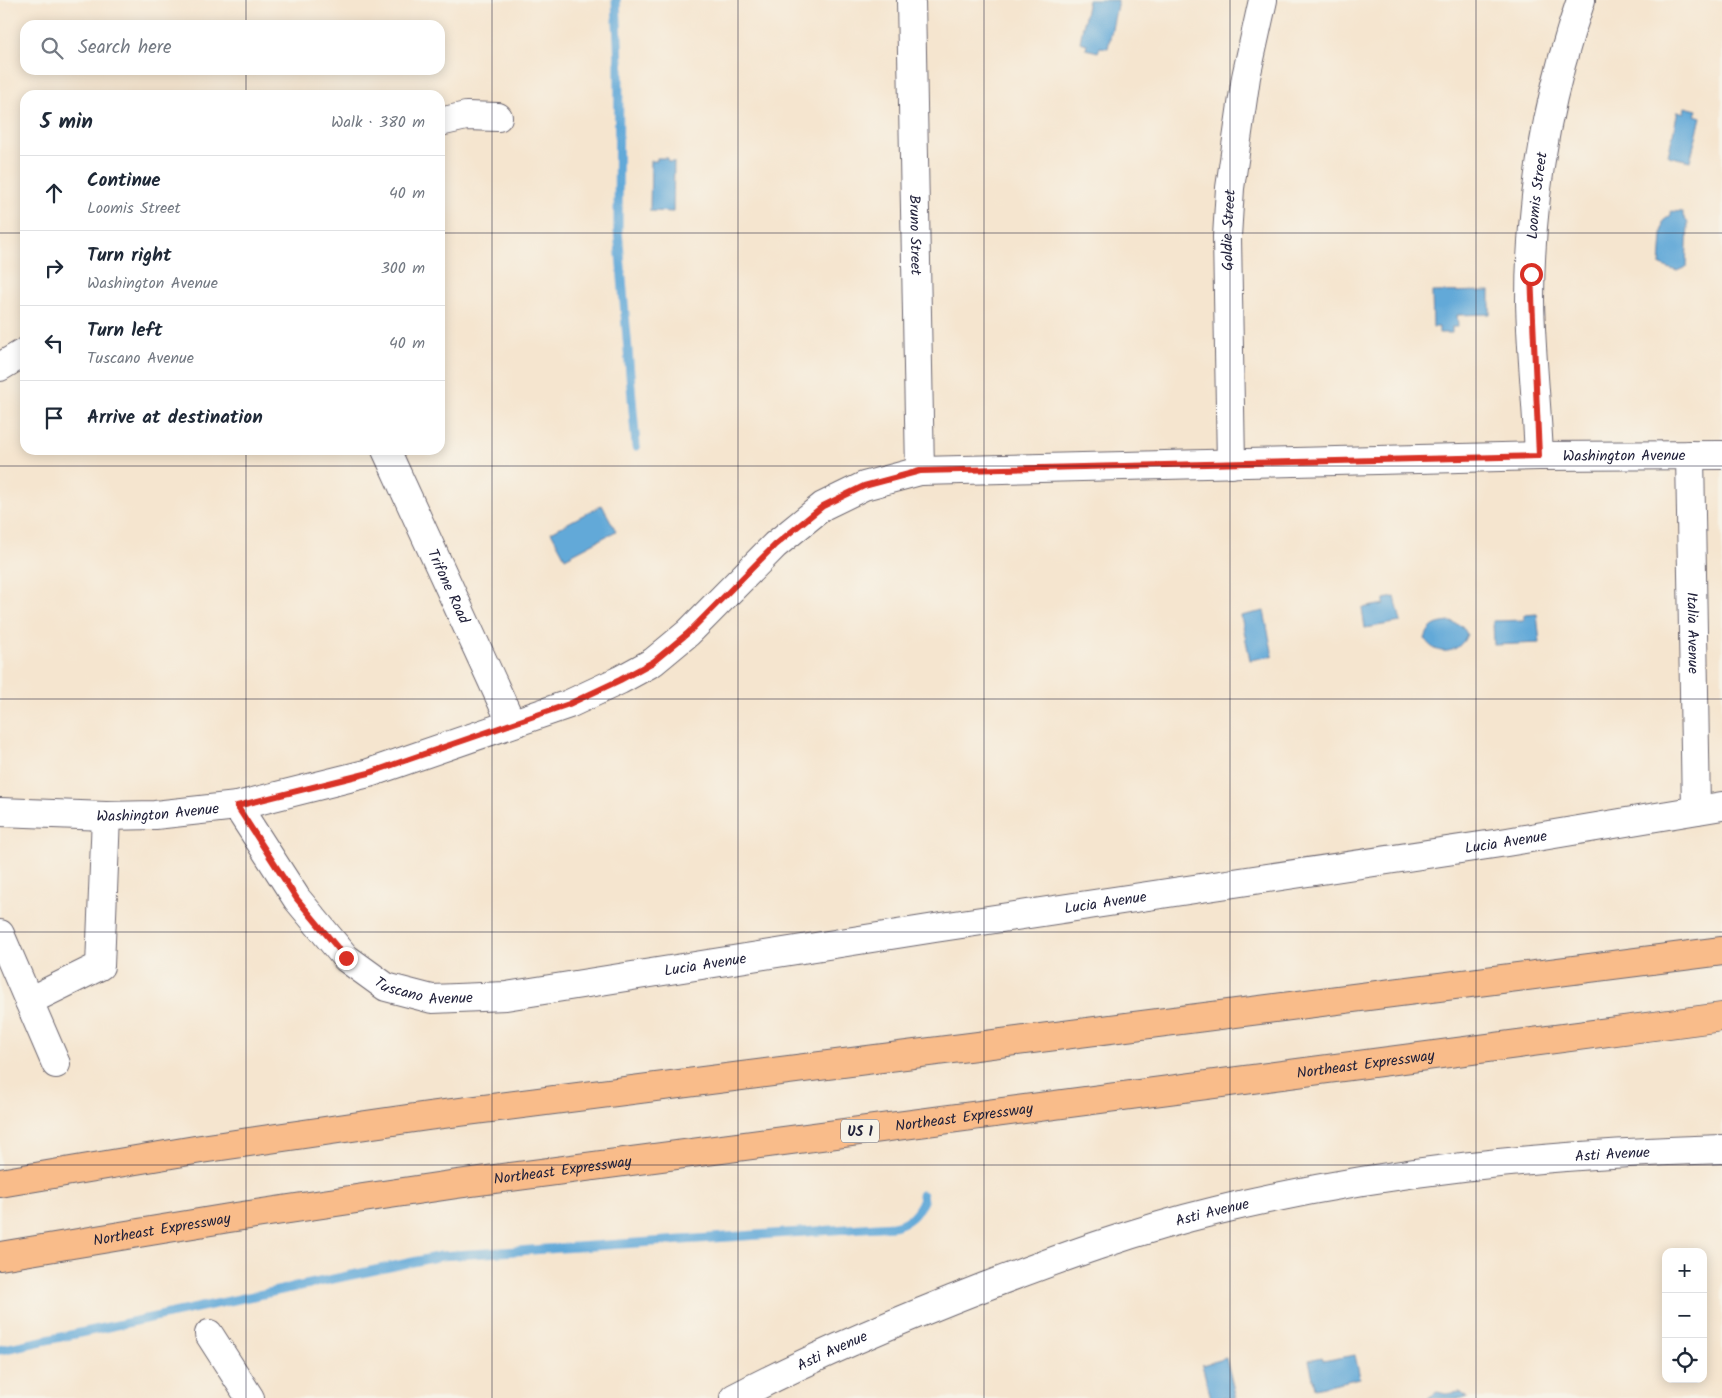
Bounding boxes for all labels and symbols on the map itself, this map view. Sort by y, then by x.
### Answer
street label: Loomis Street [1521,150,1555,240]
street label: Goldie Street [1216,188,1243,271]
street label: Bruno Street [902,194,927,276]
route start [1520,263,1543,286]
street label: Washington Avenue [1563,444,1686,469]
street label: Trifone Road [420,545,476,628]
street label: Italia Avenue [1679,592,1705,674]
street label: Washington Avenue [96,797,221,829]
street label: Lucia Avenue [1463,824,1549,861]
street label: Lucia Avenue [1063,885,1149,921]
route end [335,947,358,970]
street label: Lucia Avenue [662,947,748,984]
street label: Tuscano Avenue [369,971,474,1012]
street label: Northeast Expressway [1295,1044,1437,1086]
street label: Northeast Expressway [894,1097,1035,1139]
road number: US 1 [841,1120,879,1142]
street label: Asti Avenue [1574,1141,1651,1169]
street label: Northeast Expressway [492,1150,634,1192]
street label: Asti Avenue [1173,1192,1252,1234]
street label: Northeast Expressway [91,1207,233,1253]
street label: Asti Avenue [793,1325,872,1378]

